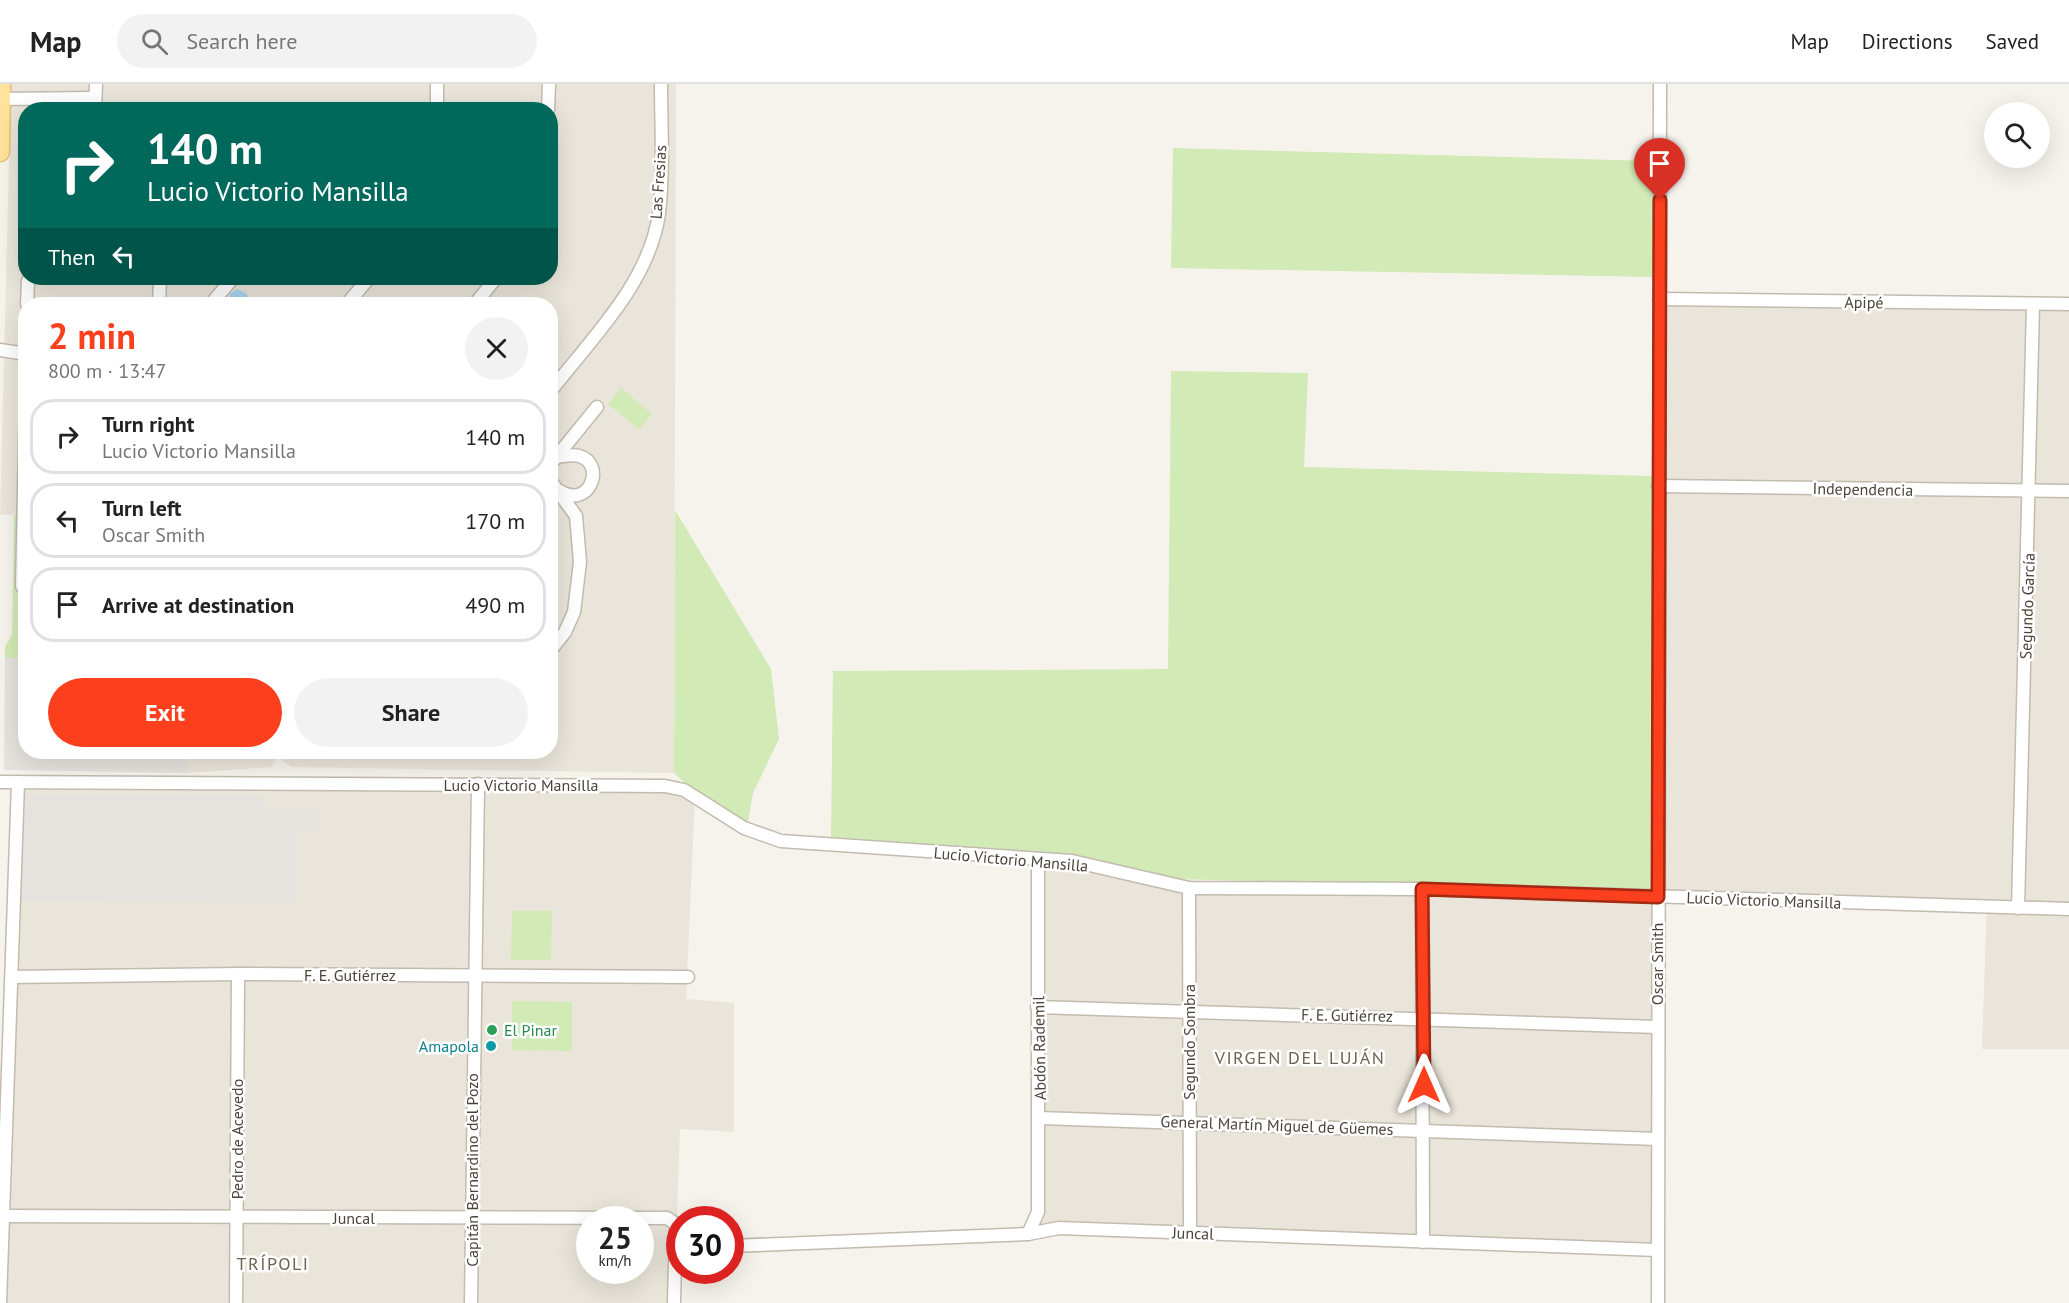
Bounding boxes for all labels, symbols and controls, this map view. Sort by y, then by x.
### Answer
search box [117,14,537,68]
text: Map [30,23,81,60]
icon: search [138,25,171,58]
text: Search here [186,27,297,55]
text: Map [1790,28,1829,55]
text: Directions [1862,28,1953,55]
text: Saved [1986,28,2039,55]
map controls [1984,102,2050,168]
button: search [1984,102,2050,168]
text: 140 m [147,121,263,176]
icon: right [48,126,126,204]
pin [1634,138,1685,200]
street label: Las Fresias [645,144,671,220]
icon: arrive [1643,147,1676,180]
text: Lucio Victorio Mansilla [147,174,409,208]
icon: left [107,240,140,273]
text: Then [48,243,95,271]
street label: Apipé [1844,292,1884,312]
text: 2 min [48,312,136,359]
button: close [465,317,528,380]
text: 800 m · 13:47 [48,358,166,384]
text: Turn right [102,410,194,438]
icon: right [51,420,84,453]
text: 140 m [465,423,525,451]
text: Lucio Victorio Mansilla [102,438,296,464]
street label: Independencia [1813,478,1913,500]
text: Turn left [102,494,182,522]
icon: left [51,504,84,537]
text: 170 m [465,507,525,535]
text: Oscar Smith [102,522,205,548]
street label: Segundo García [2015,552,2039,660]
icon: arrive [51,588,84,621]
text: Arrive at destination [102,591,294,619]
text: 490 m [465,591,525,619]
button: Exit [48,678,282,747]
button: Share [294,678,528,747]
street label: Lucio Victorio Mansilla [443,775,599,795]
street label: Lucio Victorio Mansilla [933,842,1089,876]
street label: Lucio Victorio Mansilla [1686,887,1842,913]
street label: Oscar Smith [1647,923,1667,1005]
street label: F. E. Gutiérrez [304,965,396,985]
street label: Segundo Sombra [1179,984,1199,1100]
street label: Abdón Rademil [1028,995,1050,1100]
street label: F. E. Gutiérrez [1301,1004,1393,1026]
place label: El Pinar [504,1020,557,1040]
marker: El Pinar [485,1023,499,1037]
place label: Amapola [419,1036,479,1056]
marker: Amapola [484,1039,498,1053]
district label: VIRGEN DEL LUJÁN [1214,1046,1385,1069]
position arrow [1392,1053,1456,1117]
street label: Capitán Bernardino del Pozo [462,1073,482,1267]
street label: Pedro de Acevedo [227,1079,247,1199]
street label: General Martín Miguel de Güemes [1160,1111,1394,1139]
speed limit sign: 30 [666,1206,744,1284]
street label: Juncal [332,1208,375,1228]
text: 25 [598,1218,632,1257]
street label: Juncal [1171,1222,1215,1244]
text: km/h [599,1251,631,1270]
district label: TRÍPOLI [236,1252,310,1275]

